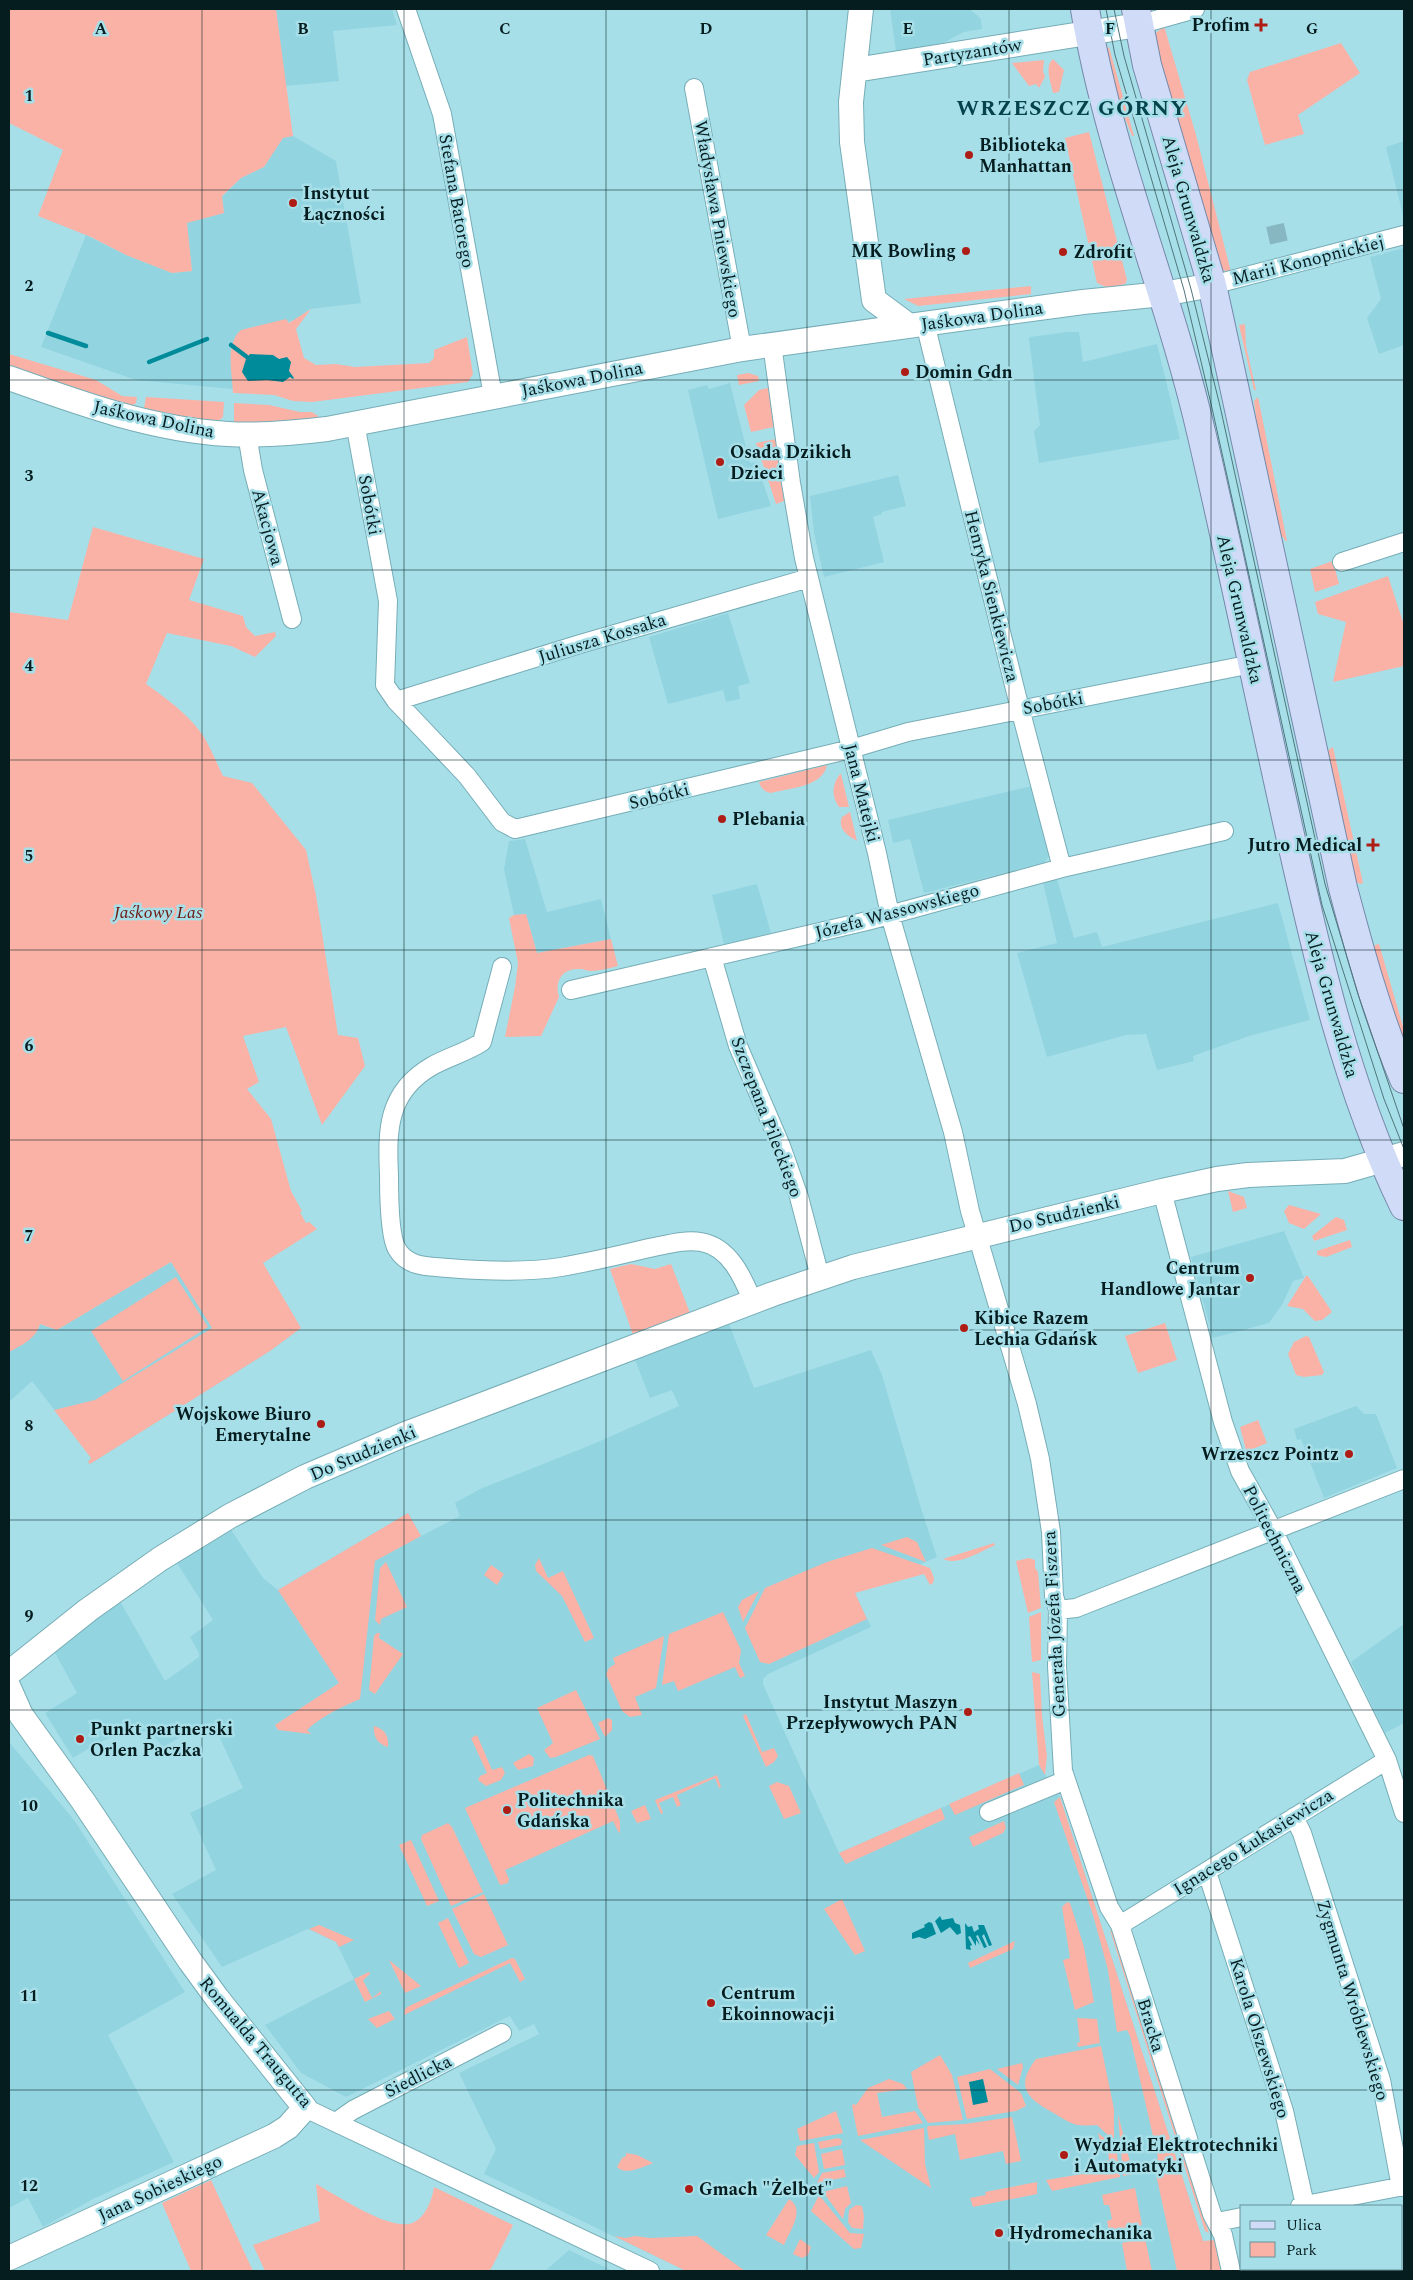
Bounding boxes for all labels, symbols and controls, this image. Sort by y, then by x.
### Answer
place label: Profim [1191,12,1250,39]
text: A [95,17,108,41]
text: B [297,17,309,41]
text: C [499,17,511,41]
text: D [700,17,713,41]
text: E [903,17,913,41]
text: F [1105,17,1115,41]
text: G [1306,17,1318,41]
marker: Profim [1254,18,1268,32]
street label: Partyzantów [921,31,1024,74]
text: 1 [25,84,33,108]
district label: WRZESZCZ GÓRNY [956,92,1188,125]
street label: Władysława Pniewskiego [687,118,748,320]
street label: Stefana Batorego [431,132,482,270]
place label: Biblioteka Manhattan [979,132,1072,180]
street label: Aleja Grunwaldzka [1155,132,1223,286]
marker: Biblioteka Manhattan [963,149,975,161]
place label: Instytut Łączności [303,180,385,228]
marker: Instytut Łączności [287,197,299,209]
street label: Marii Konopnickiej [1229,229,1387,292]
place label: MK Bowling [851,238,956,265]
place label: Zdrofit [1073,239,1133,266]
marker: MK Bowling [960,245,972,257]
marker: Zdrofit [1057,246,1069,258]
text: 2 [25,274,34,298]
street label: Jaśkowa Dolina [919,295,1045,338]
street label: Jaśkowa Dolina [519,354,645,404]
place label: Domin Gdn [915,359,1013,386]
marker: Domin Gdn [899,366,911,378]
street label: Jaśkowa Dolina [91,393,217,446]
place label: Osada Dzikich Dzieci [730,439,852,487]
marker: Osada Dzikich Dzieci [714,456,726,468]
text: 3 [25,464,34,488]
street label: Sobótki [351,473,388,538]
street label: Akacjowa [244,486,291,569]
street label: Henryka Sienkiewicza [957,507,1026,685]
street label: Aleja Grunwaldzka [1209,532,1270,687]
street label: Juliusza Kossaka [535,606,670,671]
text: 4 [25,654,34,678]
street label: Sobótki [1021,685,1086,722]
street label: Jana Matejki [836,741,887,845]
street label: Sobótki [626,776,692,817]
place label: Plebania [732,806,806,833]
marker: Plebania [716,813,728,825]
place label: Jutro Medical [1247,832,1362,859]
marker: Jutro Medical [1366,838,1380,852]
text: 5 [25,844,33,868]
street label: Józefa Wassowskiego [812,877,982,946]
park label: Jaśkowy Las [112,899,203,926]
street label: Aleja Grunwaldzka [1298,927,1366,1081]
street label: Szczepana Pileckiego [723,1033,810,1201]
text: 6 [25,1034,34,1058]
street label: Do Studzienki [1006,1189,1122,1240]
text: 7 [25,1224,34,1248]
place label: Centrum Handlowe Jantar [1100,1255,1240,1303]
marker: Centrum Handlowe Jantar [1244,1272,1256,1284]
place label: Kibice Razem Lechia Gdańsk [974,1305,1098,1353]
marker: Kibice Razem Lechia Gdańsk [958,1322,970,1334]
place label: Wojskowe Biuro Emerytalne [175,1401,311,1449]
text: 8 [25,1414,34,1438]
marker: Wojskowe Biuro Emerytalne [315,1418,327,1430]
street label: Do Studzienki [306,1419,421,1488]
place label: Wrzeszcz Pointz [1201,1441,1339,1468]
marker: Wrzeszcz Pointz [1343,1448,1355,1460]
street label: Politechniczna [1236,1480,1314,1598]
street label: Generała Józefa Fiszera [1036,1530,1073,1718]
text: 9 [25,1604,34,1628]
place label: Instytut Maszyn Przepływowych PAN [786,1689,958,1737]
marker: Instytut Maszyn Przepływowych PAN [962,1706,974,1718]
place label: Punkt partnerski Orlen Paczka [90,1716,233,1764]
marker: Punkt partnerski Orlen Paczka [74,1733,86,1745]
street label: Ignacego Łukasiewicza [1168,1782,1339,1903]
place label: Politechnika Gdańska [517,1787,624,1835]
text: 10 [20,1794,38,1818]
marker: Politechnika Gdańska [501,1804,513,1816]
street label: Zygmunta Wróblewskiego [1309,1896,1396,2104]
street label: Karola Olszewskiego [1222,1955,1297,2122]
street label: Romualda Traugutta [193,1971,319,2114]
place label: Centrum Ekoinnowacji [721,1980,835,2028]
text: 11 [20,1984,38,2008]
street label: Bracka [1130,1995,1172,2056]
marker: Centrum Ekoinnowacji [705,1997,717,2009]
street label: Siedlicka [380,2048,457,2105]
place label: Wydział Elektrotechniki i Automatyki [1074,2132,1278,2180]
street label: Jana Sobieskiego [94,2148,227,2229]
marker: Wydział Elektrotechniki i Automatyki [1058,2149,1070,2161]
text: 12 [20,2174,38,2198]
place label: Gmach "Żelbet" [699,2176,832,2203]
marker: Gmach "Żelbet" [683,2183,695,2195]
legend [1240,2205,1403,2270]
text: Ulica [1286,2214,1322,2237]
place label: Hydromechanika [1009,2220,1153,2247]
marker: Hydromechanika [993,2227,1005,2239]
text: Park [1286,2239,1317,2262]

